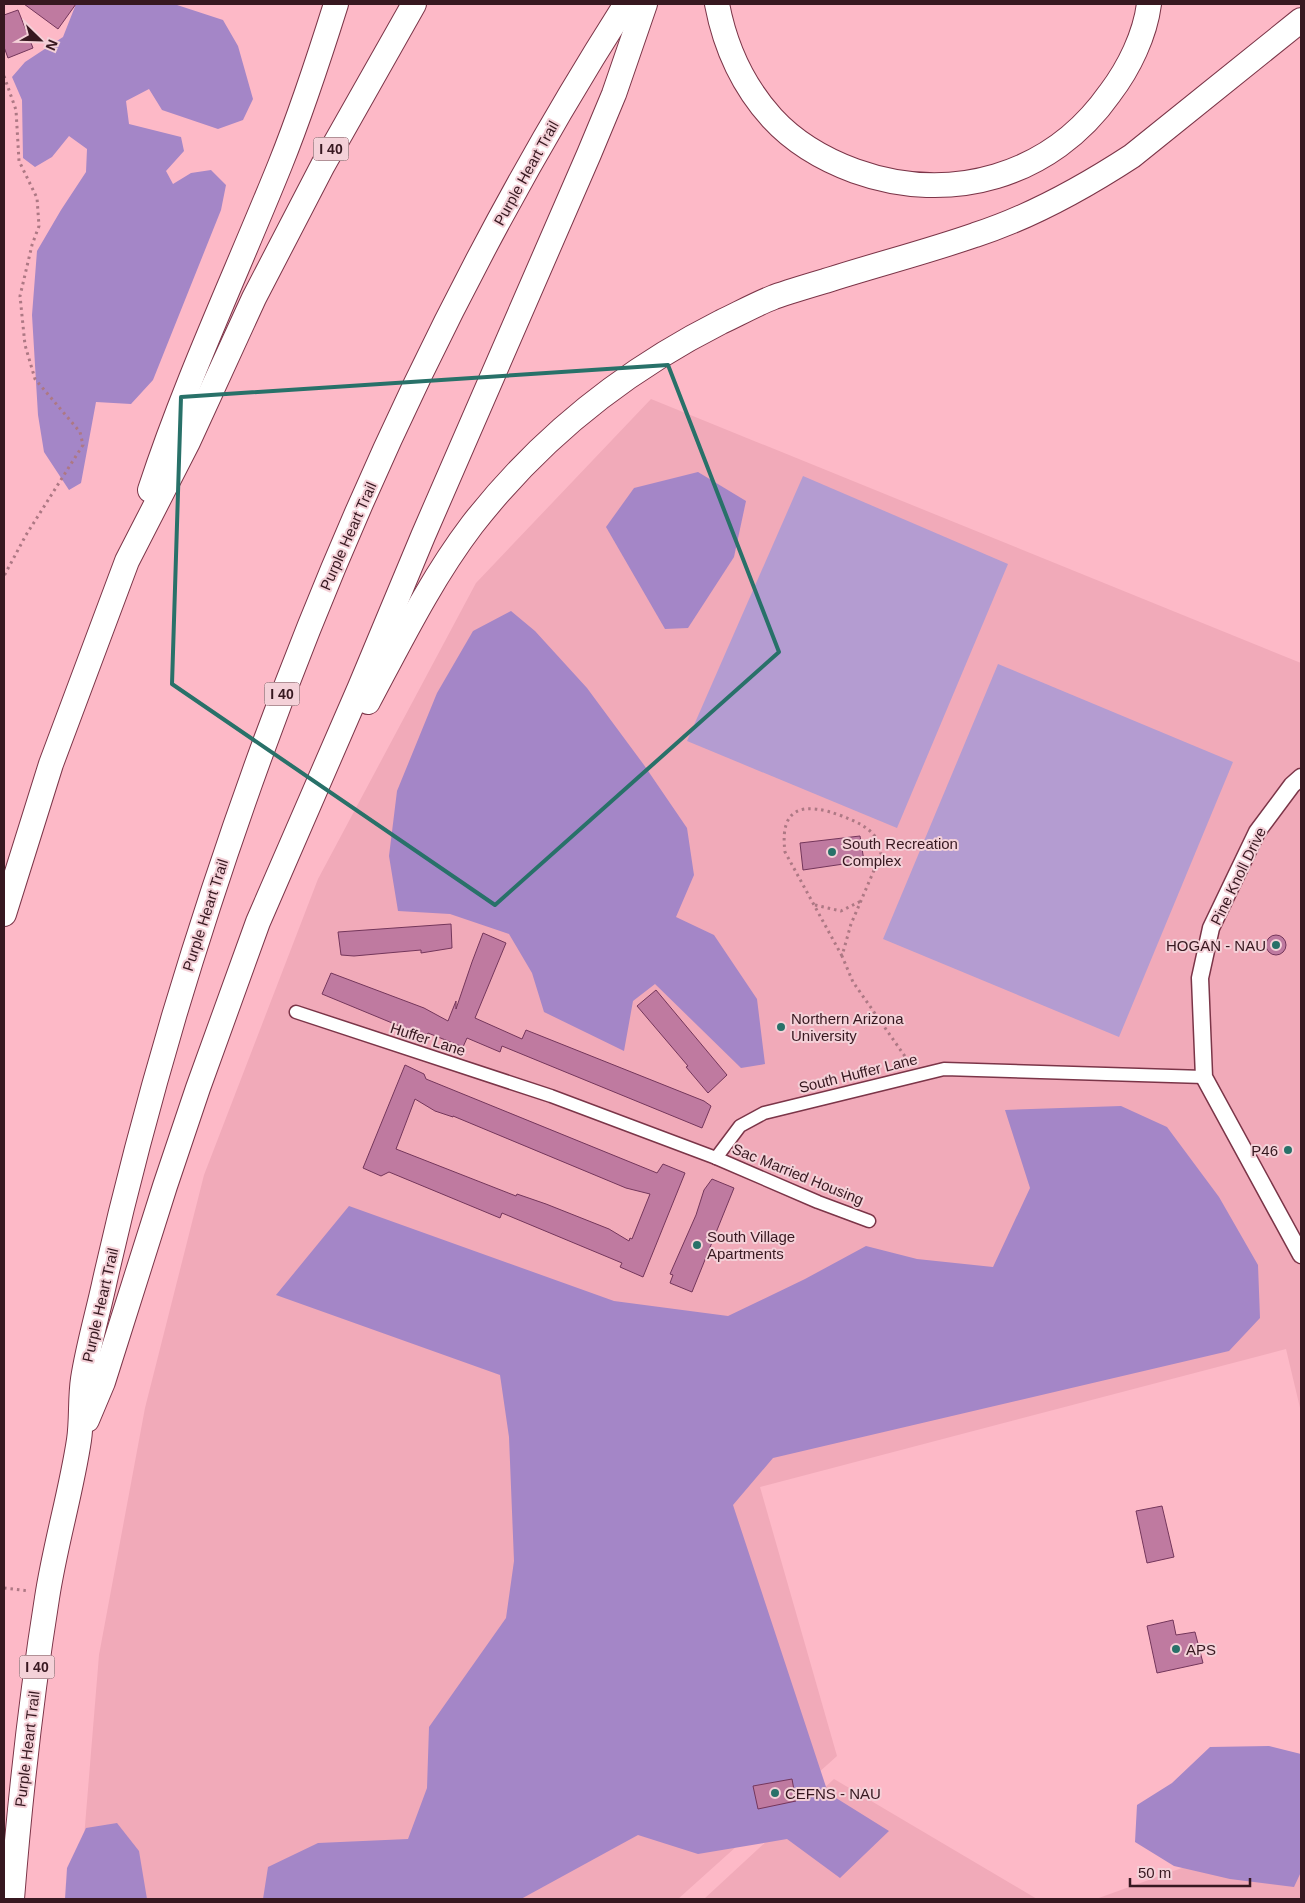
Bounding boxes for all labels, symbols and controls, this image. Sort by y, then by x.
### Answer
north arrow [15,15,65,65]
text: N [43,37,61,53]
street label: Purple Heart Trail [490,118,562,228]
road number: I 40 [314,138,348,160]
street label: Purple Heart Trail [316,479,380,593]
road number: I 40 [264,682,300,706]
street label: Pine Knoll Drive [1207,824,1269,928]
place label: South Recreation Complex [842,835,958,869]
marker: South Recreation Complex [826,846,838,858]
street label: Purple Heart Trail [179,857,231,973]
place label: HOGAN - NAU [1166,937,1266,954]
marker: HOGAN - NAU [1270,939,1282,951]
place label: Northern Arizona University [791,1010,904,1044]
street label: Huffer Lane [388,1019,468,1059]
marker: Northern Arizona University [775,1021,787,1033]
street label: South Huffer Lane [797,1050,919,1096]
street label: Sac Married Housing [730,1140,866,1208]
place label: P46 [1251,1142,1278,1159]
marker: P46 [1282,1144,1294,1156]
place label: South Village Apartments [707,1228,795,1262]
marker: South Village Apartments [691,1239,703,1251]
street label: Purple Heart Trail [79,1246,121,1364]
place label: APS [1186,1641,1216,1658]
marker: APS [1170,1643,1182,1655]
road number: I 40 [20,1655,54,1678]
street label: Purple Heart Trail [11,1690,43,1808]
place label: CEFNS - NAU [785,1785,881,1802]
marker: CEFNS - NAU [769,1787,781,1799]
scale bar [1130,1856,1250,1888]
text: 50 m [1138,1864,1171,1881]

